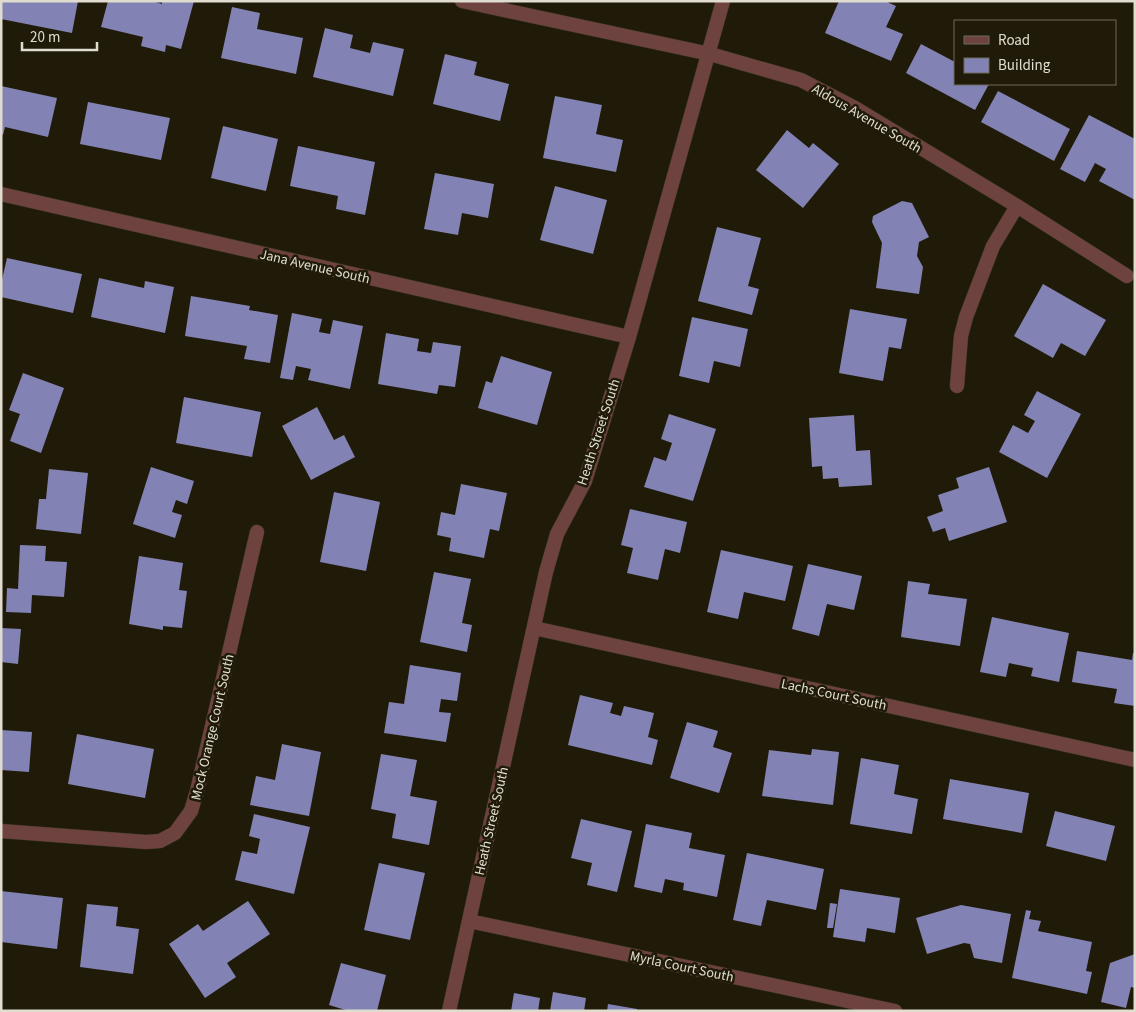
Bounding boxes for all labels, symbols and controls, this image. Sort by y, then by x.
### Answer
scale bar [22,20,98,52]
legend [954,20,1116,85]
text: 20 m [30,27,60,48]
text: Road [998,30,1030,51]
text: Building [998,55,1051,76]
street label: Aldous Avenue South [808,79,925,158]
street label: Jana Avenue South [258,245,372,289]
street label: Heath Street South [572,377,626,488]
street label: Mock Orange Court South [186,652,240,802]
street label: Lachs Court South [779,674,888,716]
street label: Heath Street South [470,765,514,877]
street label: Myrla Court South [628,946,736,988]

